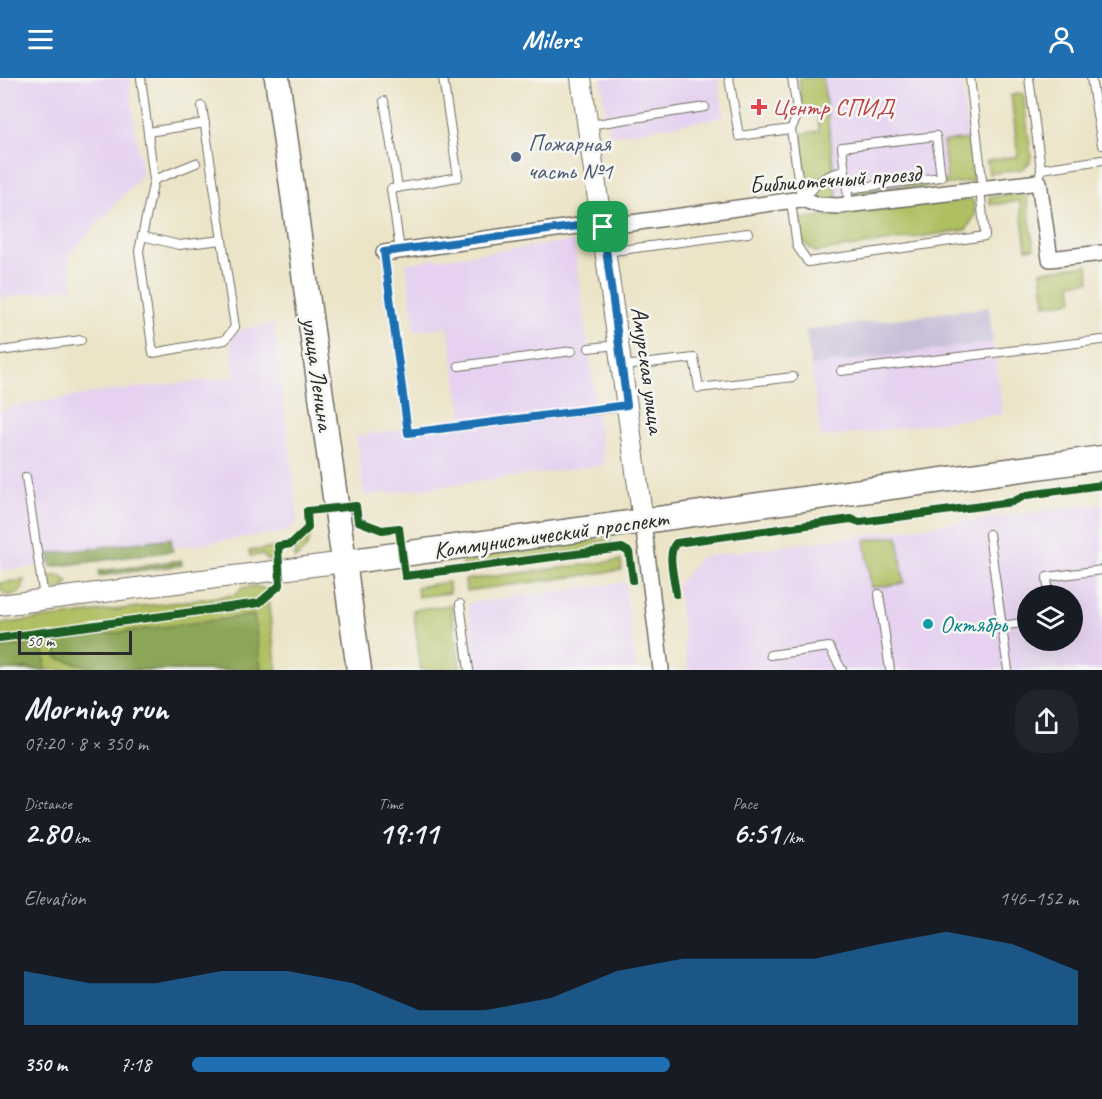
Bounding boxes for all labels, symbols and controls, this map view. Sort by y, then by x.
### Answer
text: Milers [522,22,580,56]
icon: menu [24,23,57,56]
icon: person [1045,23,1078,56]
place label: Центр СПИД [772,92,896,122]
marker: Центр СПИД [750,98,768,116]
place label: Пожарная часть №1 [528,128,614,186]
marker: Пожарная часть №1 [509,150,523,164]
street label: Библиотечный проезд [748,158,924,200]
pin [577,201,628,252]
icon: arrive [586,210,619,243]
street label: Амурская улица [624,305,672,437]
street label: улица Ленина [295,313,341,435]
street label: Коммунистический проспект [432,503,671,565]
map controls [1017,585,1083,651]
button: layers [1017,585,1083,651]
place label: Октябрь [940,609,1008,639]
marker: Октябрь [921,617,935,631]
scale bar [18,628,132,656]
text: 50 m [27,631,54,651]
text: Morning run [24,687,168,729]
button: share [1015,690,1078,753]
text: 07:20 · 8 × 350 m [24,731,148,756]
text: Distance [24,794,72,814]
text: Time [378,794,403,814]
text: Pace [733,794,757,814]
text: 2.80 [24,814,70,852]
text: 19:11 [378,814,438,852]
text: 6:51 [733,814,779,852]
text: km [70,828,90,848]
text: /km [779,828,804,848]
text: Elevation [24,886,86,911]
text: 146–152 m [999,886,1078,911]
text: 350 m [24,1052,67,1077]
text: 7:18 [120,1052,151,1077]

